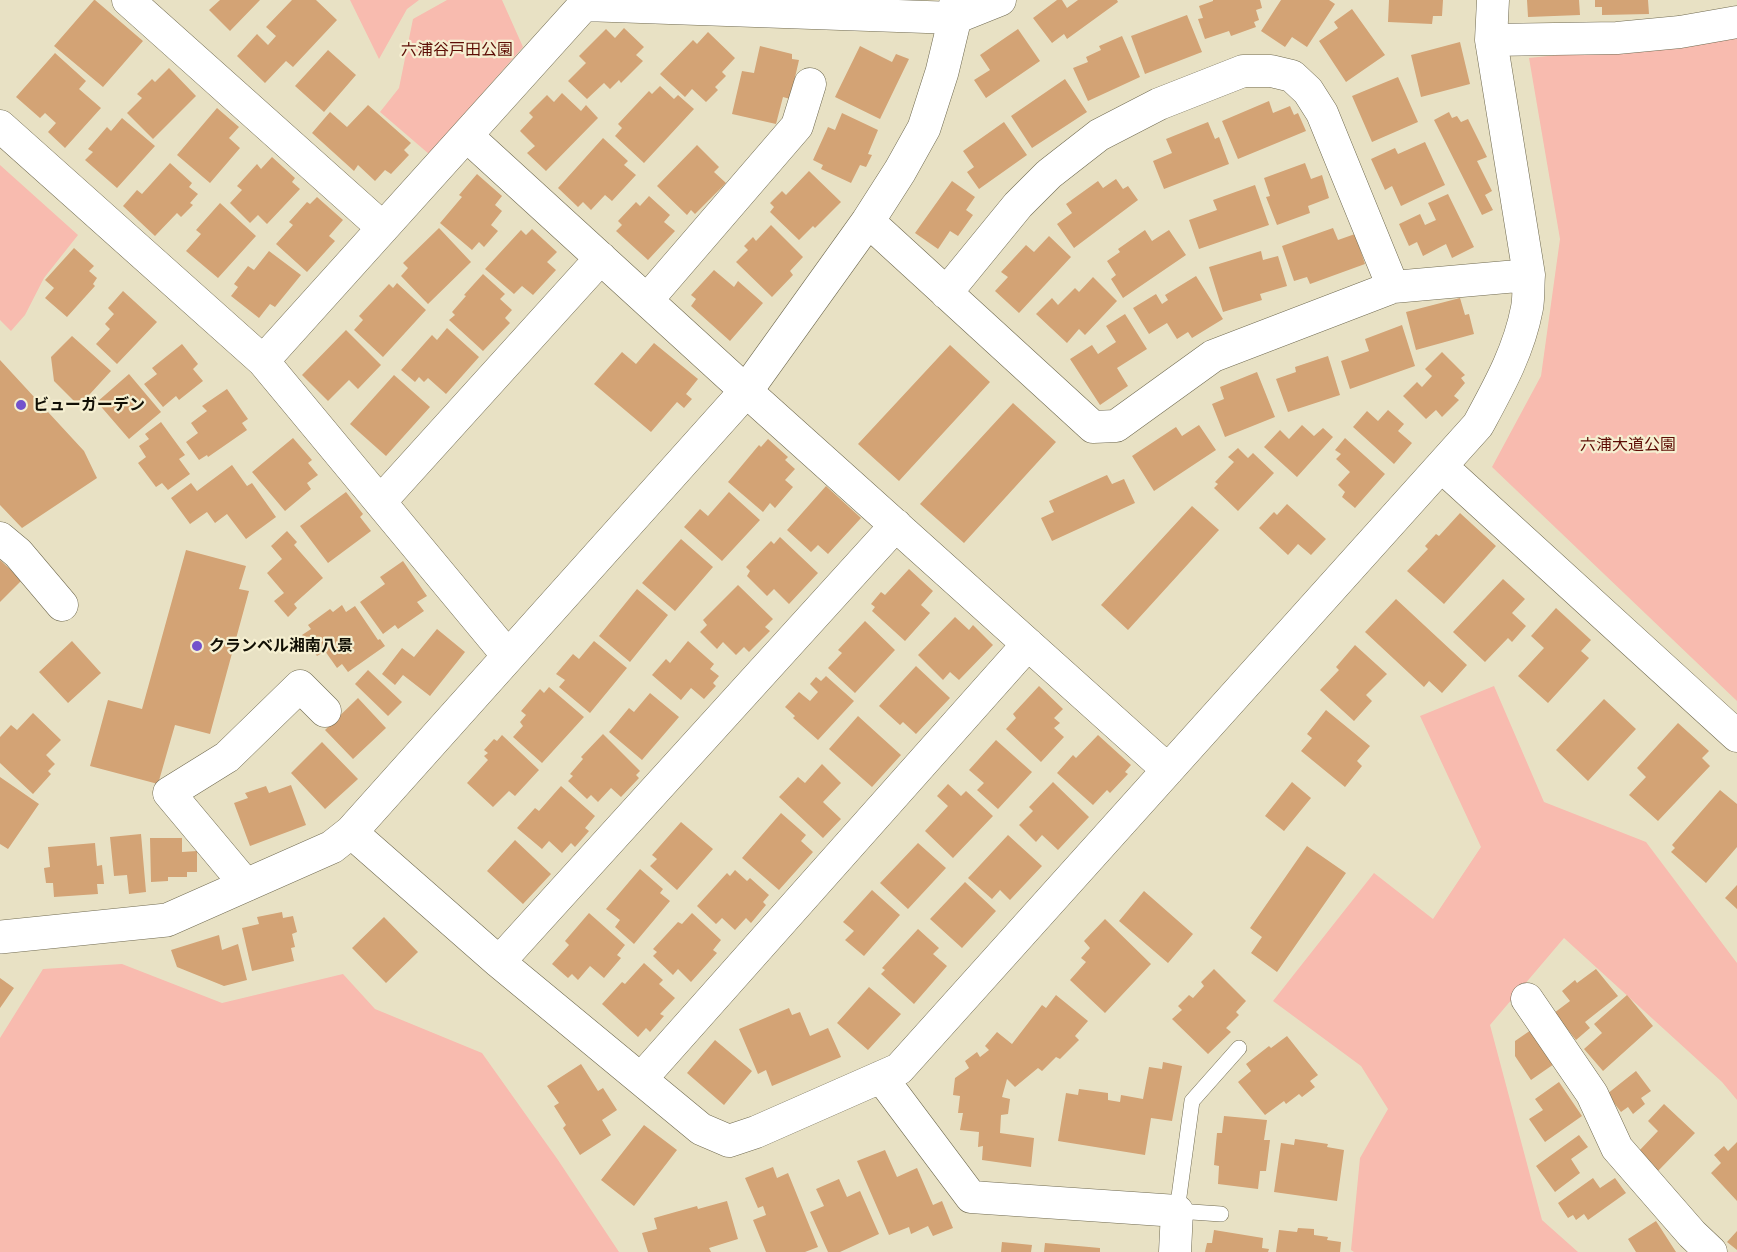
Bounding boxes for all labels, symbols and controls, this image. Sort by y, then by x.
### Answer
park label: 六浦谷戸田公園 [401,40,513,60]
place label: ビューガーデン [33,395,145,415]
marker: ビューガーデン [14,398,28,412]
park label: 六浦大道公園 [1580,435,1676,455]
place label: クランベル湘南八景 [209,636,353,656]
marker: クランベル湘南八景 [190,639,204,653]

